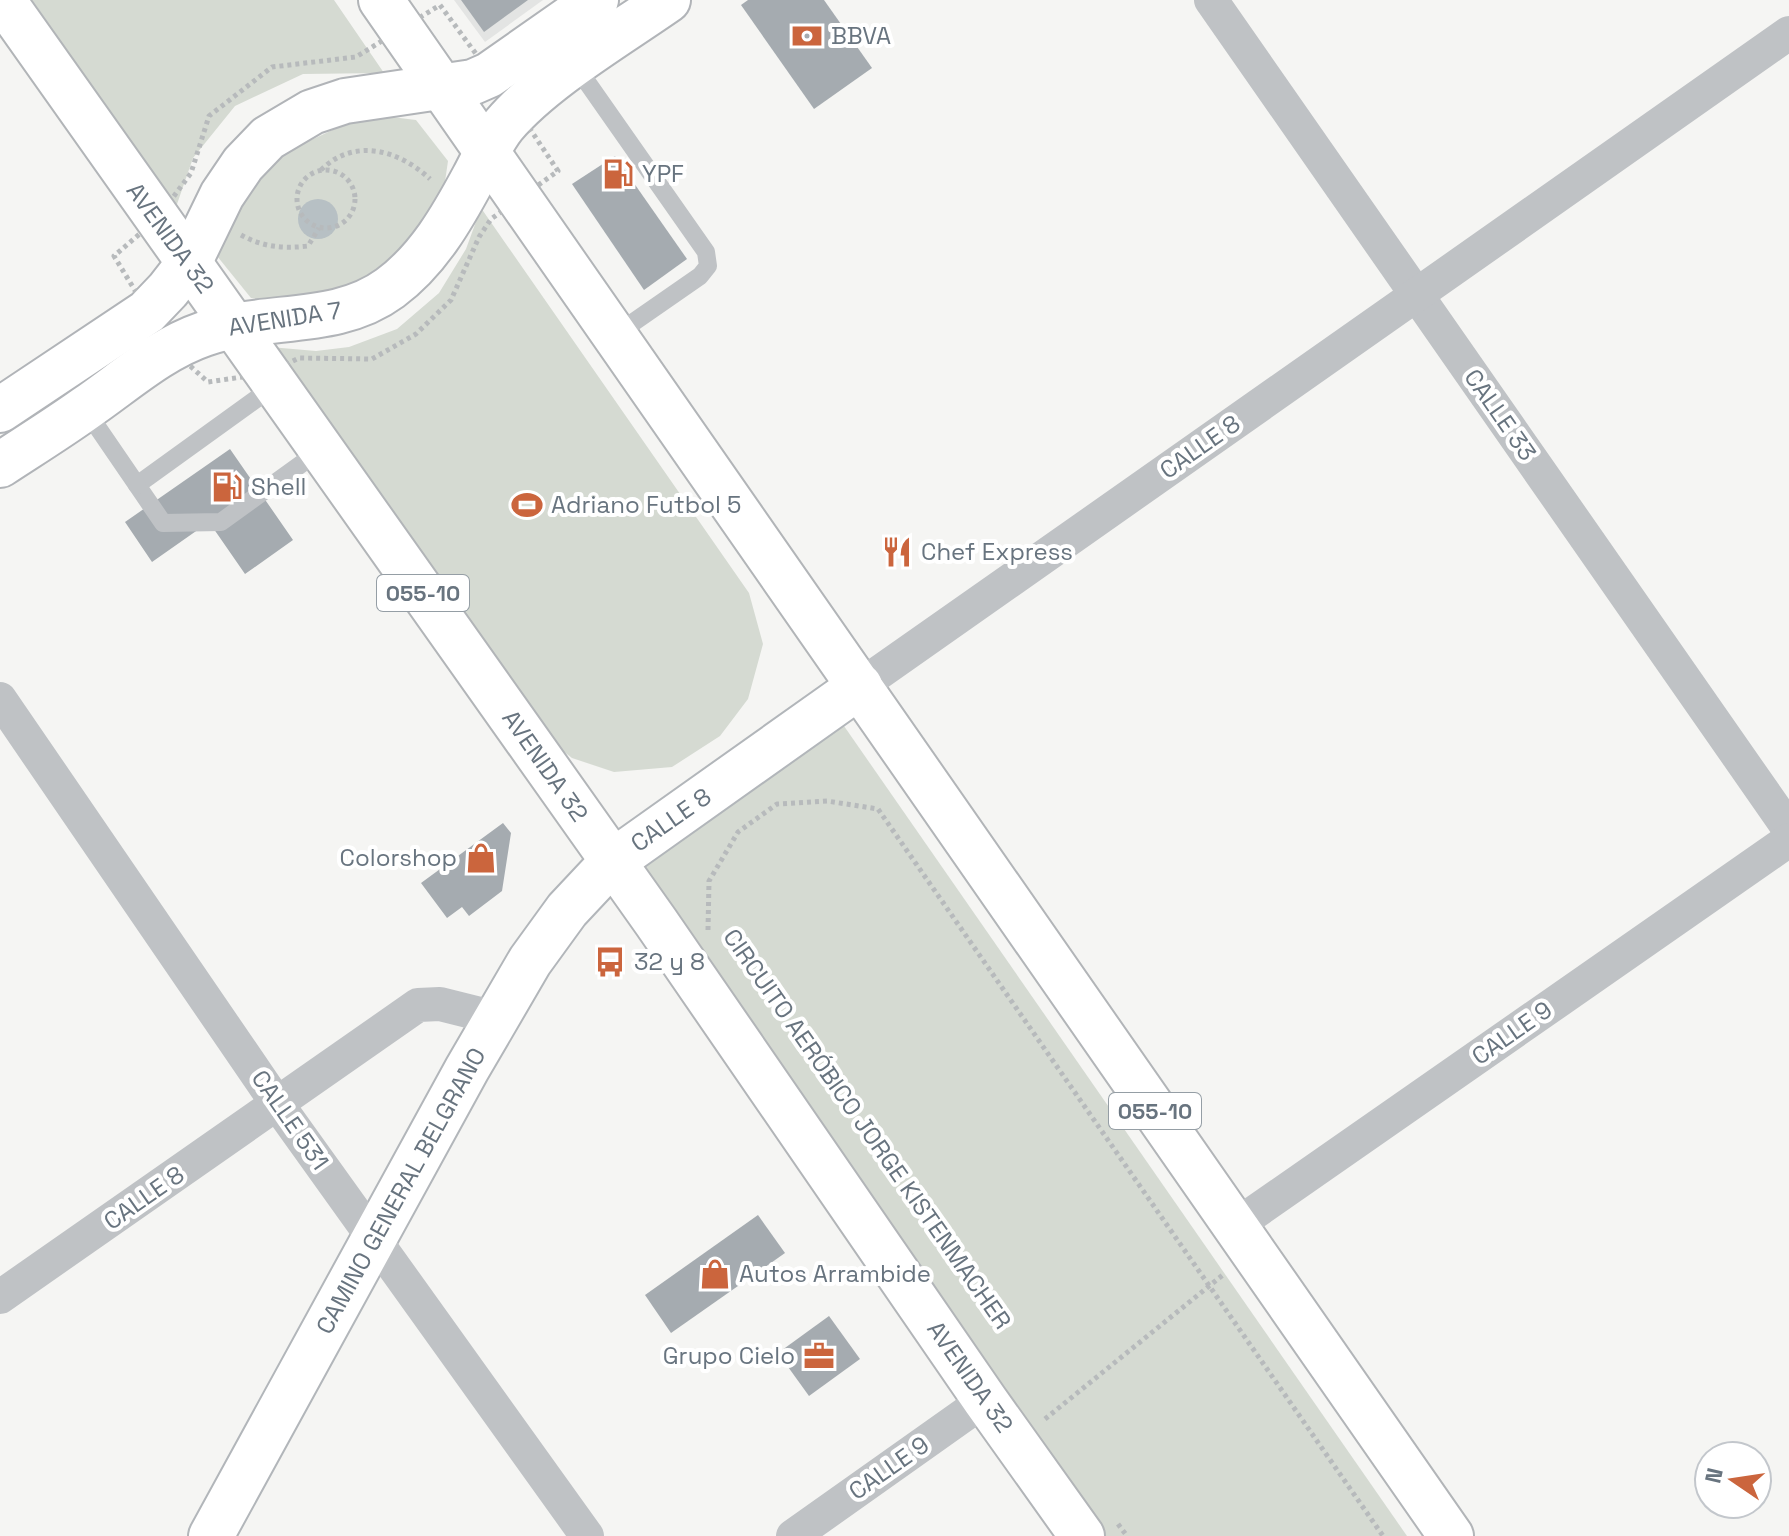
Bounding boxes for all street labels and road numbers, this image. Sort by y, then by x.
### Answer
street label: AVENIDA 32 [120,176,221,299]
street label: AVENIDA 7 [226,294,344,343]
street label: CALLE 33 [1458,363,1543,467]
street label: CALLE 8 [1153,408,1246,485]
road number: 055-10 [377,575,469,611]
street label: AVENIDA 32 [496,704,595,828]
street label: CALLE 8 [624,781,717,858]
street label: CIRCUITO AERÓBICO JORGE KISTENMACHER [717,923,1018,1335]
street label: CALLE 9 [1466,994,1558,1071]
street label: CAMINO GENERAL BELGRANO [309,1042,492,1340]
street label: CALLE 531 [245,1064,336,1176]
road number: 055-10 [1109,1093,1201,1129]
street label: CALLE 8 [97,1159,190,1236]
street label: AVENIDA 32 [921,1315,1020,1439]
street label: CALLE 9 [843,1429,935,1506]

